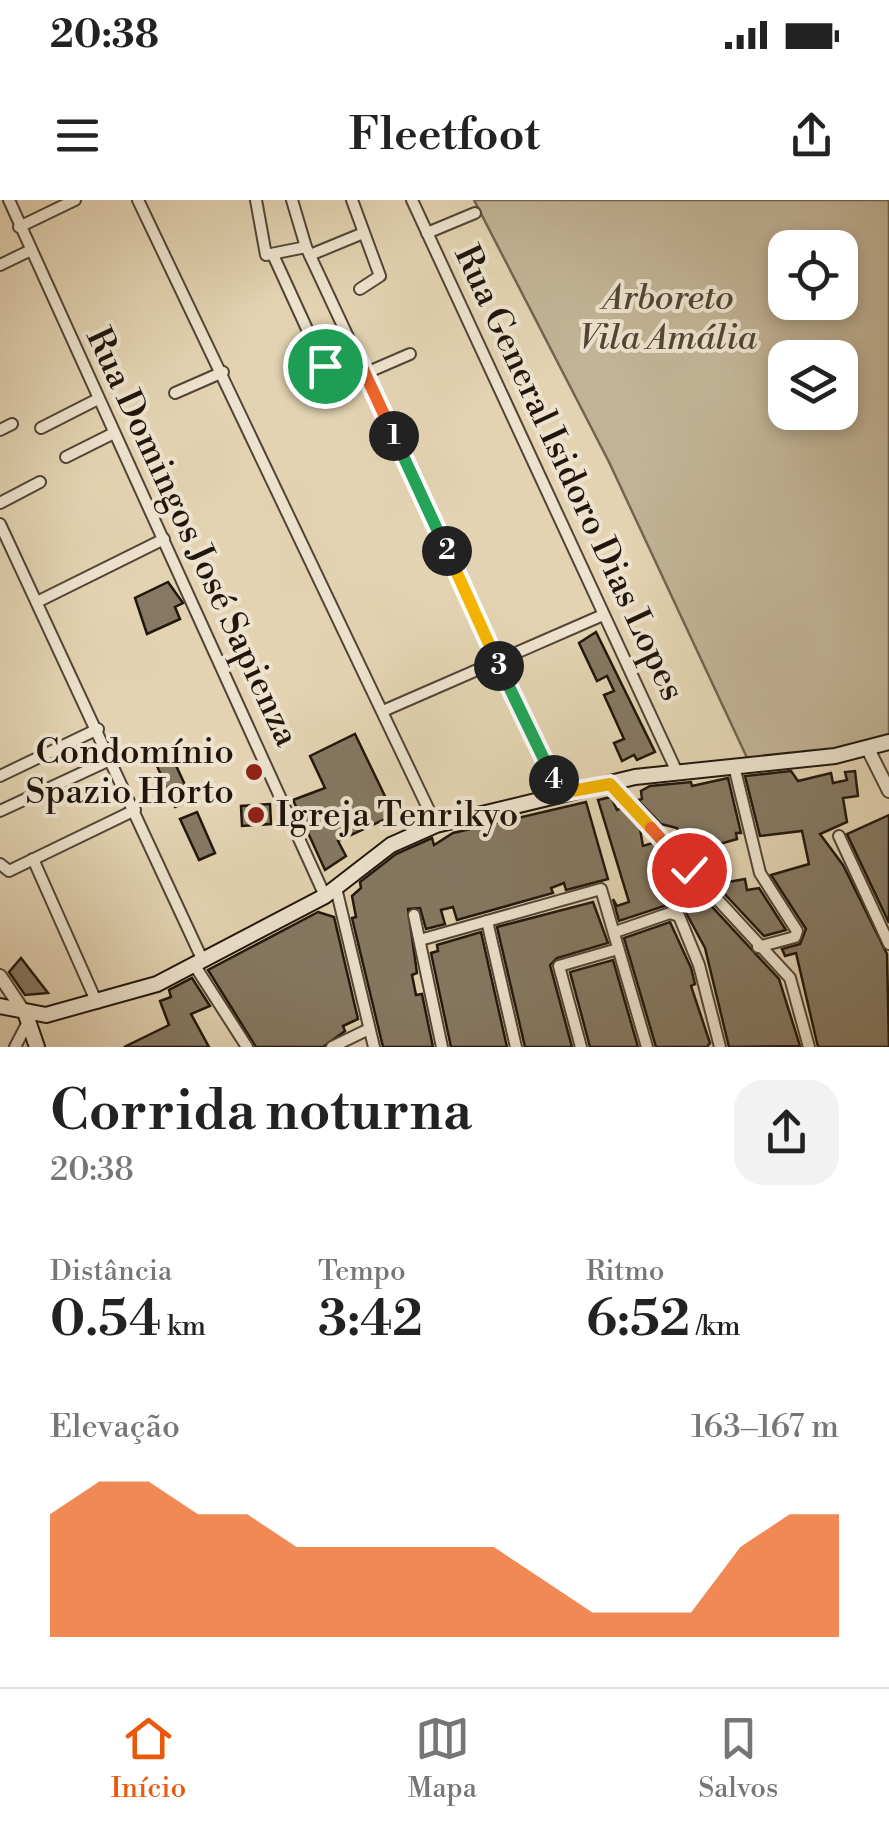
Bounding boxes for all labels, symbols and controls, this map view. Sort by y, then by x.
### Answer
text: 20:38 [50,12,159,59]
text: Fleetfoot [349,107,540,164]
icon: menu [50,108,105,163]
icon: share [784,108,839,163]
map controls [768,230,858,430]
button: locate [768,230,858,320]
street label: Rua General Isidoro Dias Lopes [444,238,694,708]
park label: Arboreto Vila Amália [579,277,758,360]
street label: Rua Domingos José Sapienza [76,321,308,753]
pin [283,324,368,409]
icon: arrive [298,339,353,394]
button: layers [768,340,858,430]
pin: 1 [369,411,419,461]
text: 1 [387,418,401,453]
pin: 2 [422,526,472,576]
text: 2 [438,533,456,568]
pin: 3 [474,641,524,691]
text: 3 [491,648,507,683]
place label: Condomínio Spazio Horto [25,731,234,814]
pin: 4 [529,755,579,805]
marker: Condomínio Spazio Horto [243,761,265,783]
text: 4 [545,762,563,797]
place label: Igreja Tenrikyo [276,794,518,837]
marker: Igreja Tenrikyo [245,804,267,826]
pin [647,828,732,913]
icon: check [662,843,717,898]
text: Corrida noturna [50,1078,472,1147]
button: share [734,1080,839,1185]
text: 20:38 [50,1150,134,1190]
text: Distância [50,1254,172,1289]
text: Tempo [318,1254,406,1289]
text: Ritmo [586,1254,664,1289]
text: 0.54 [50,1289,161,1351]
text: 3:42 [318,1289,423,1351]
text: 6:52 [586,1289,690,1351]
text: km [161,1309,206,1344]
text: /km [690,1309,740,1344]
text: Elevação [50,1407,180,1447]
text: 163–167 m [691,1407,839,1447]
tab: Início [111,1711,186,1806]
tab: Mapa [408,1711,477,1806]
tab: Salvos [698,1711,778,1806]

